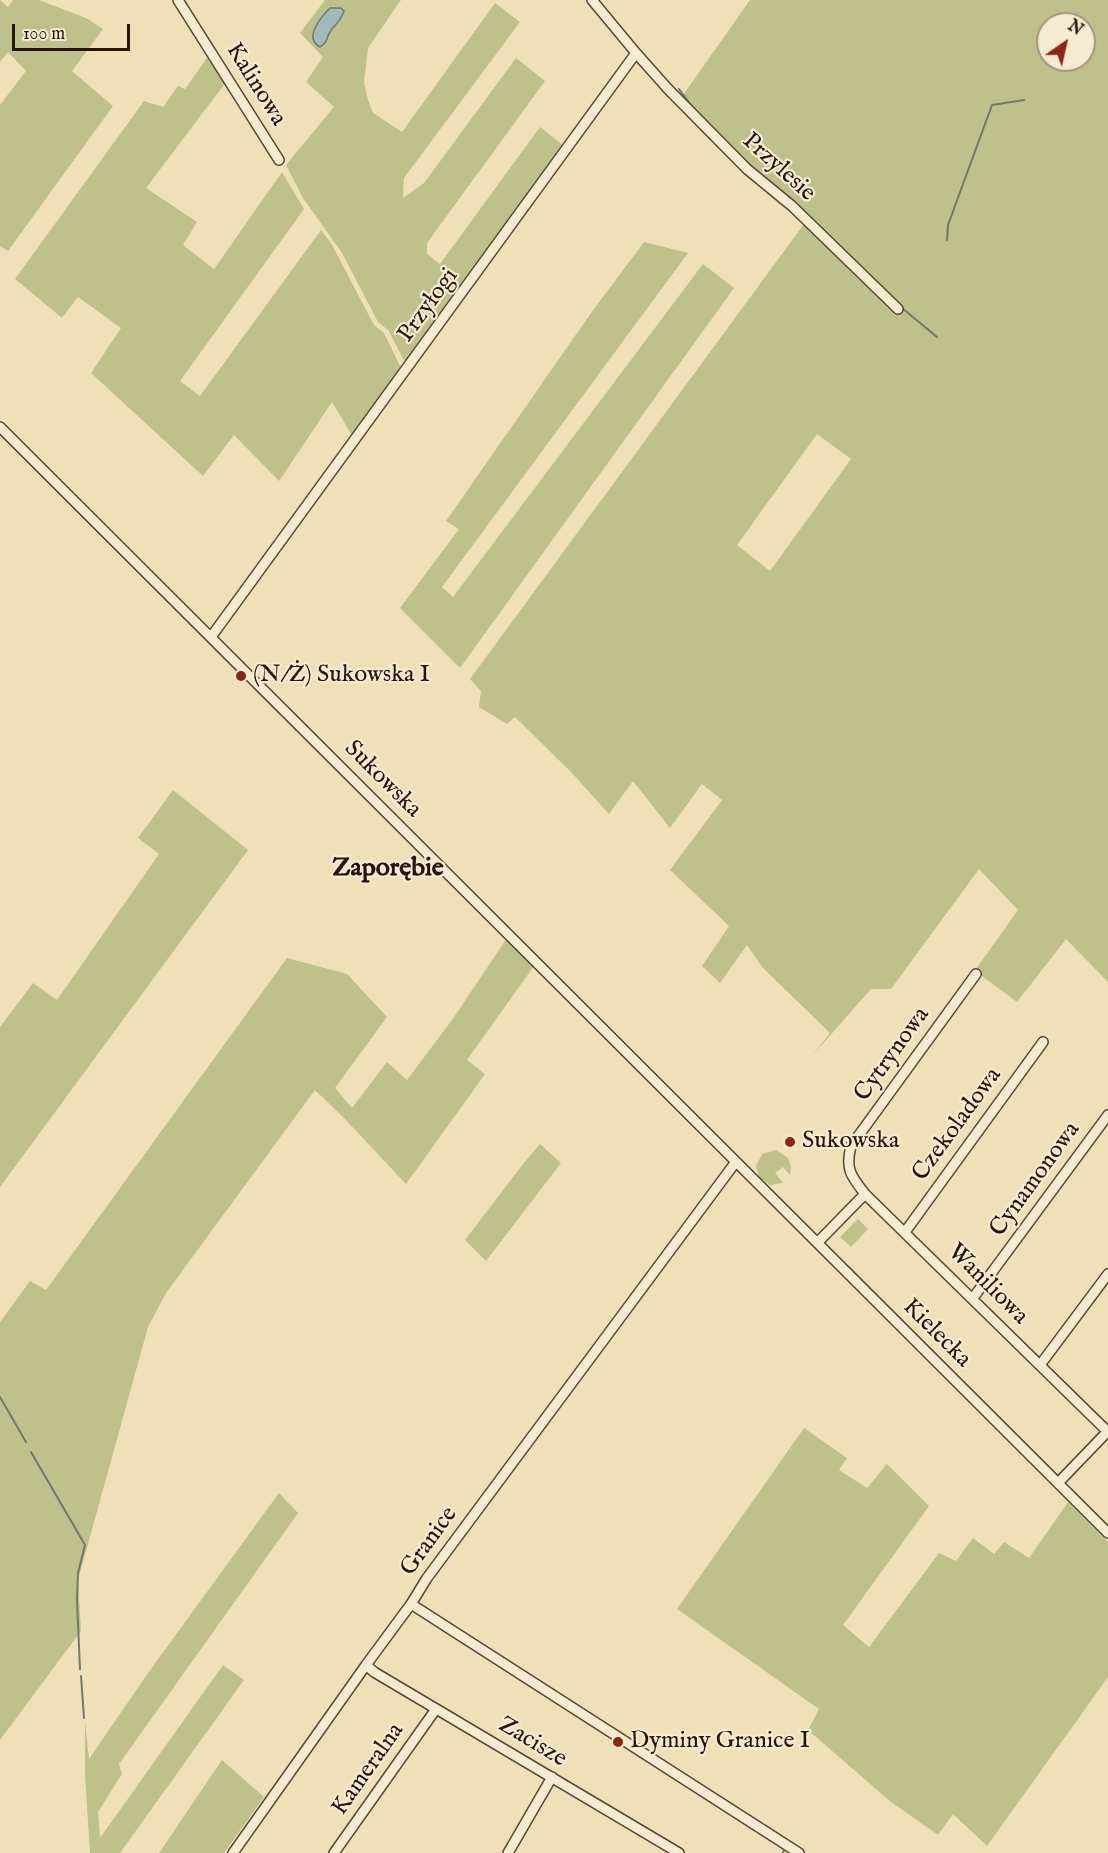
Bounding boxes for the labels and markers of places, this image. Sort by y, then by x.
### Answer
place label: (N/Ż) Sukowska I [253,662,430,690]
marker: (N/Ż) Sukowska I [234,669,248,683]
place label: Sukowska [802,1128,899,1156]
marker: Sukowska [783,1135,797,1149]
place label: Dyminy Granice I [630,1728,810,1756]
marker: Dyminy Granice I [611,1735,625,1749]

